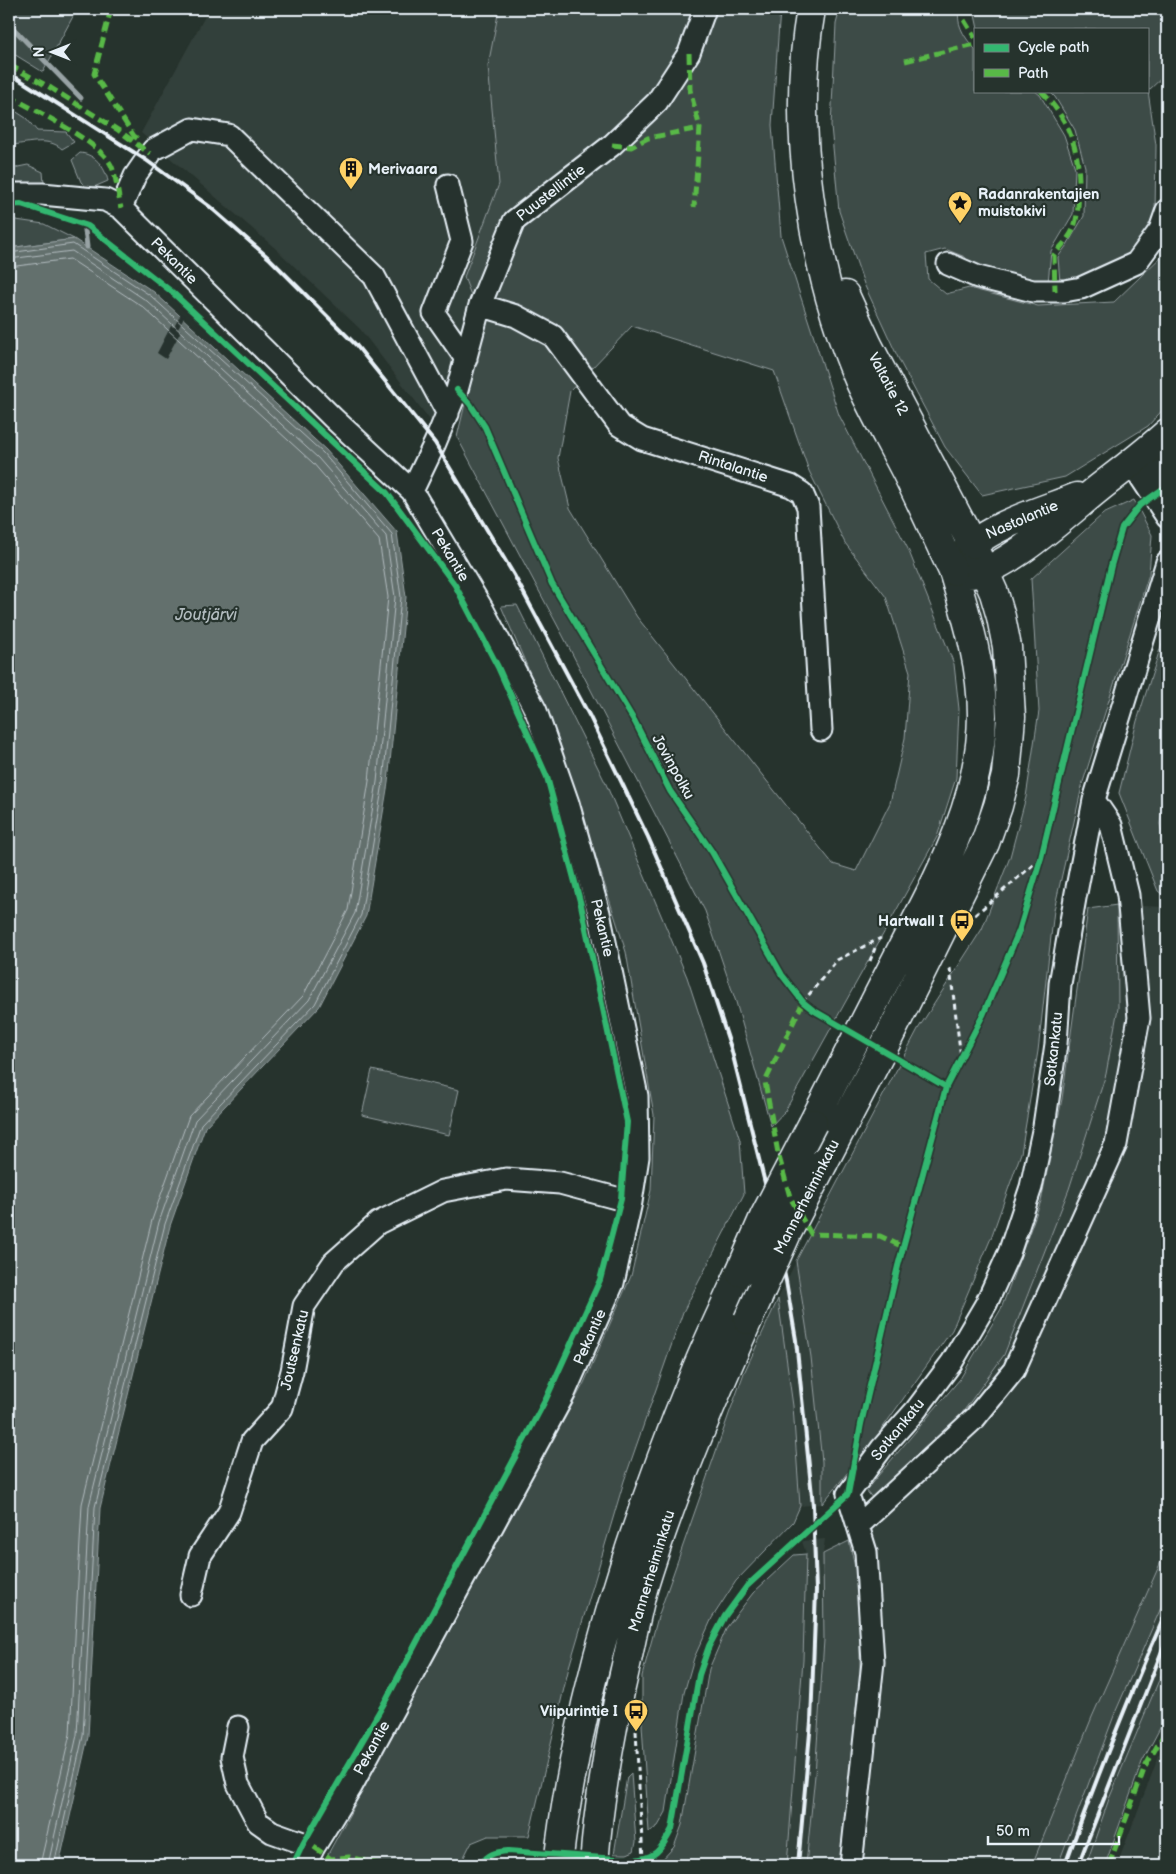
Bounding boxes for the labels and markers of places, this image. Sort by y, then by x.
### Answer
building icon: Merivaara [338,156,364,190]
place label: Merivaara [368,160,438,179]
place label: Radanrakentajien muistokivi [978,185,1100,221]
place icon: Radanrakentajien muistokivi [947,190,973,224]
bus stop icon: Hartwall I [949,908,975,942]
place label: Hartwall I [878,912,944,931]
bus stop icon: Viipurintie I [623,1698,649,1732]
place label: Viipurintie I [540,1702,618,1721]

